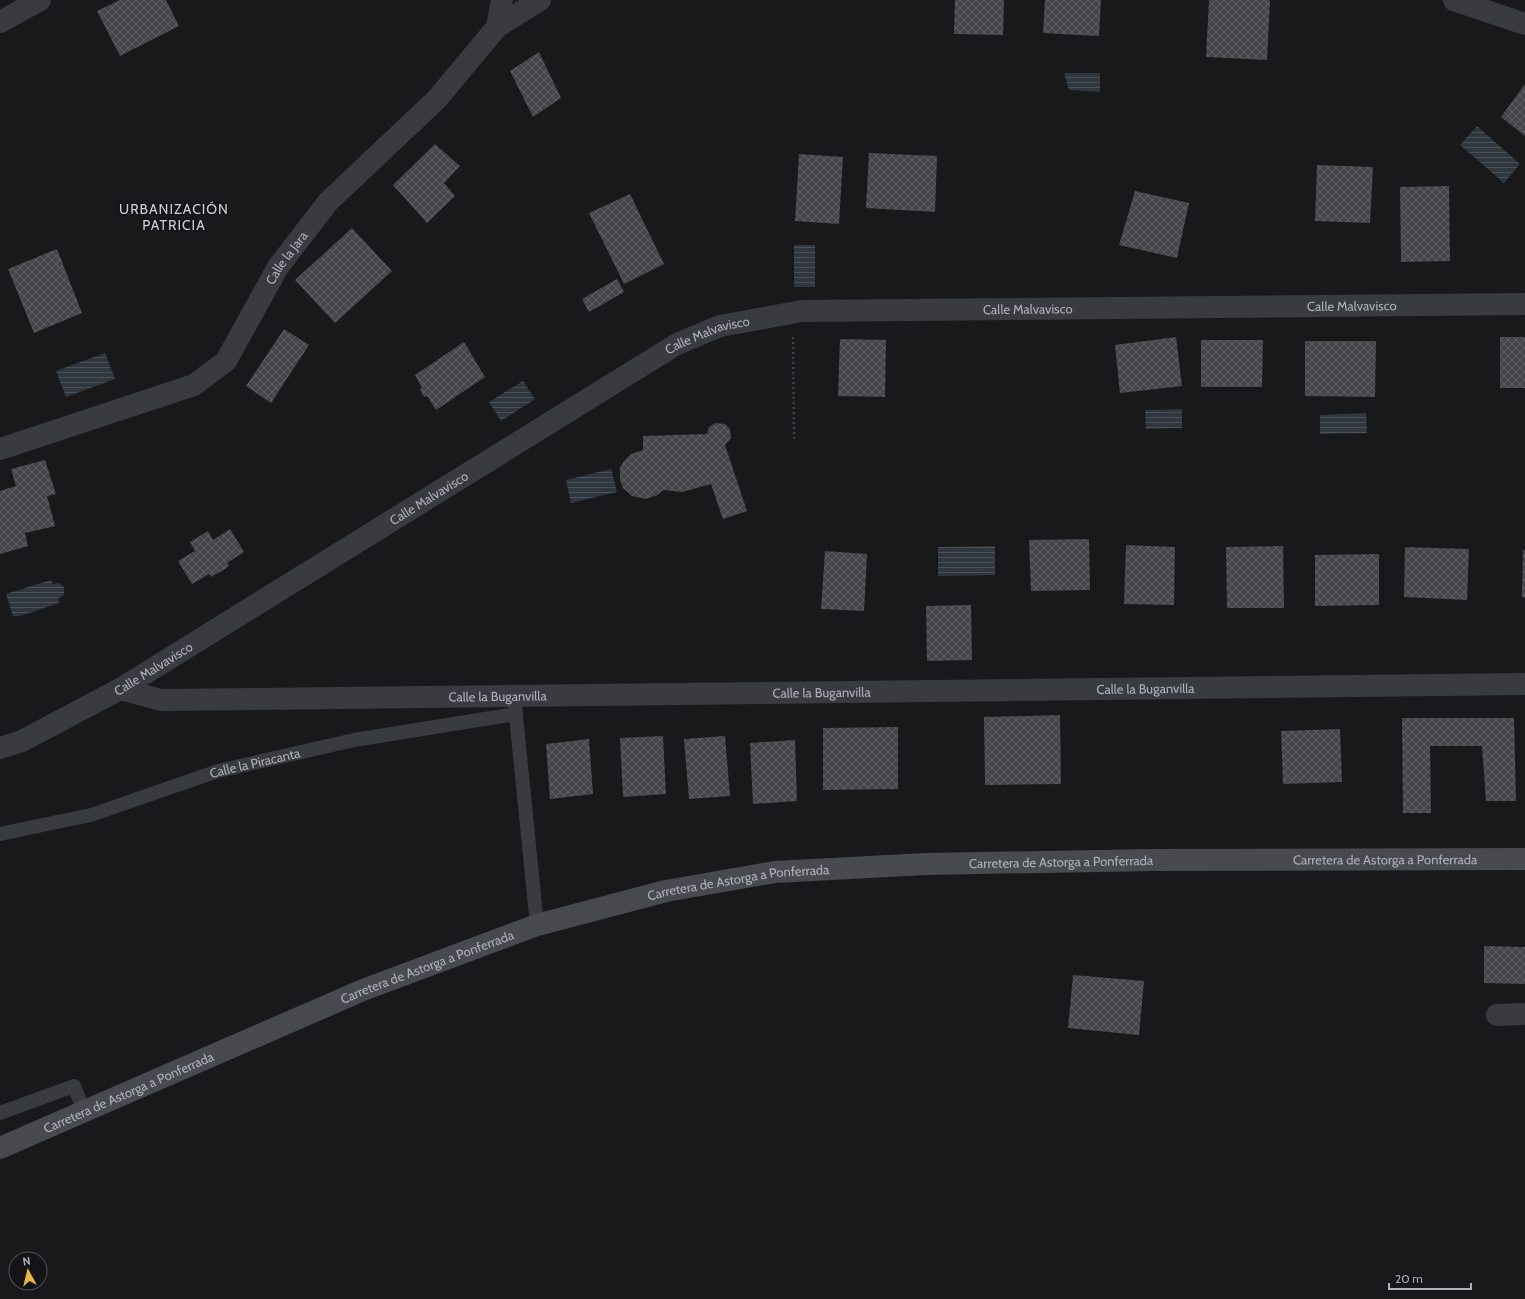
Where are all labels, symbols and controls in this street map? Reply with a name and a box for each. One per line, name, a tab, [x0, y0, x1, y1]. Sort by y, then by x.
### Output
district label: URBANIZACIÓN PATRICIA	[119, 200, 229, 234]
street label: Calle la Jara	[262, 227, 311, 287]
street label: Calle Malvavisco	[1307, 297, 1397, 314]
street label: Calle Malvavisco	[983, 300, 1073, 317]
street label: Calle Malvavisco	[662, 313, 751, 358]
street label: Calle Malvavisco	[386, 467, 471, 528]
street label: Calle Malvavisco	[111, 638, 195, 699]
street label: Calle la Buganvilla	[1096, 680, 1195, 697]
street label: Calle la Buganvilla	[772, 684, 871, 701]
street label: Calle la Buganvilla	[448, 687, 547, 705]
street label: Calle la Piracanta	[207, 744, 302, 781]
street label: Carretera de Astorga a Ponferrada	[1293, 851, 1478, 868]
street label: Carretera de Astorga a Ponferrada	[969, 852, 1154, 871]
street label: Carretera de Astorga a Ponferrada	[645, 861, 830, 904]
street label: Carretera de Astorga a Ponferrada	[338, 926, 517, 1007]
street label: Carretera de Astorga a Ponferrada	[41, 1048, 217, 1136]
north arrow	[8, 1251, 48, 1291]
text: N	[22, 1254, 31, 1269]
scale bar	[1389, 1265, 1471, 1291]
text: 20 m	[1395, 1271, 1423, 1286]

